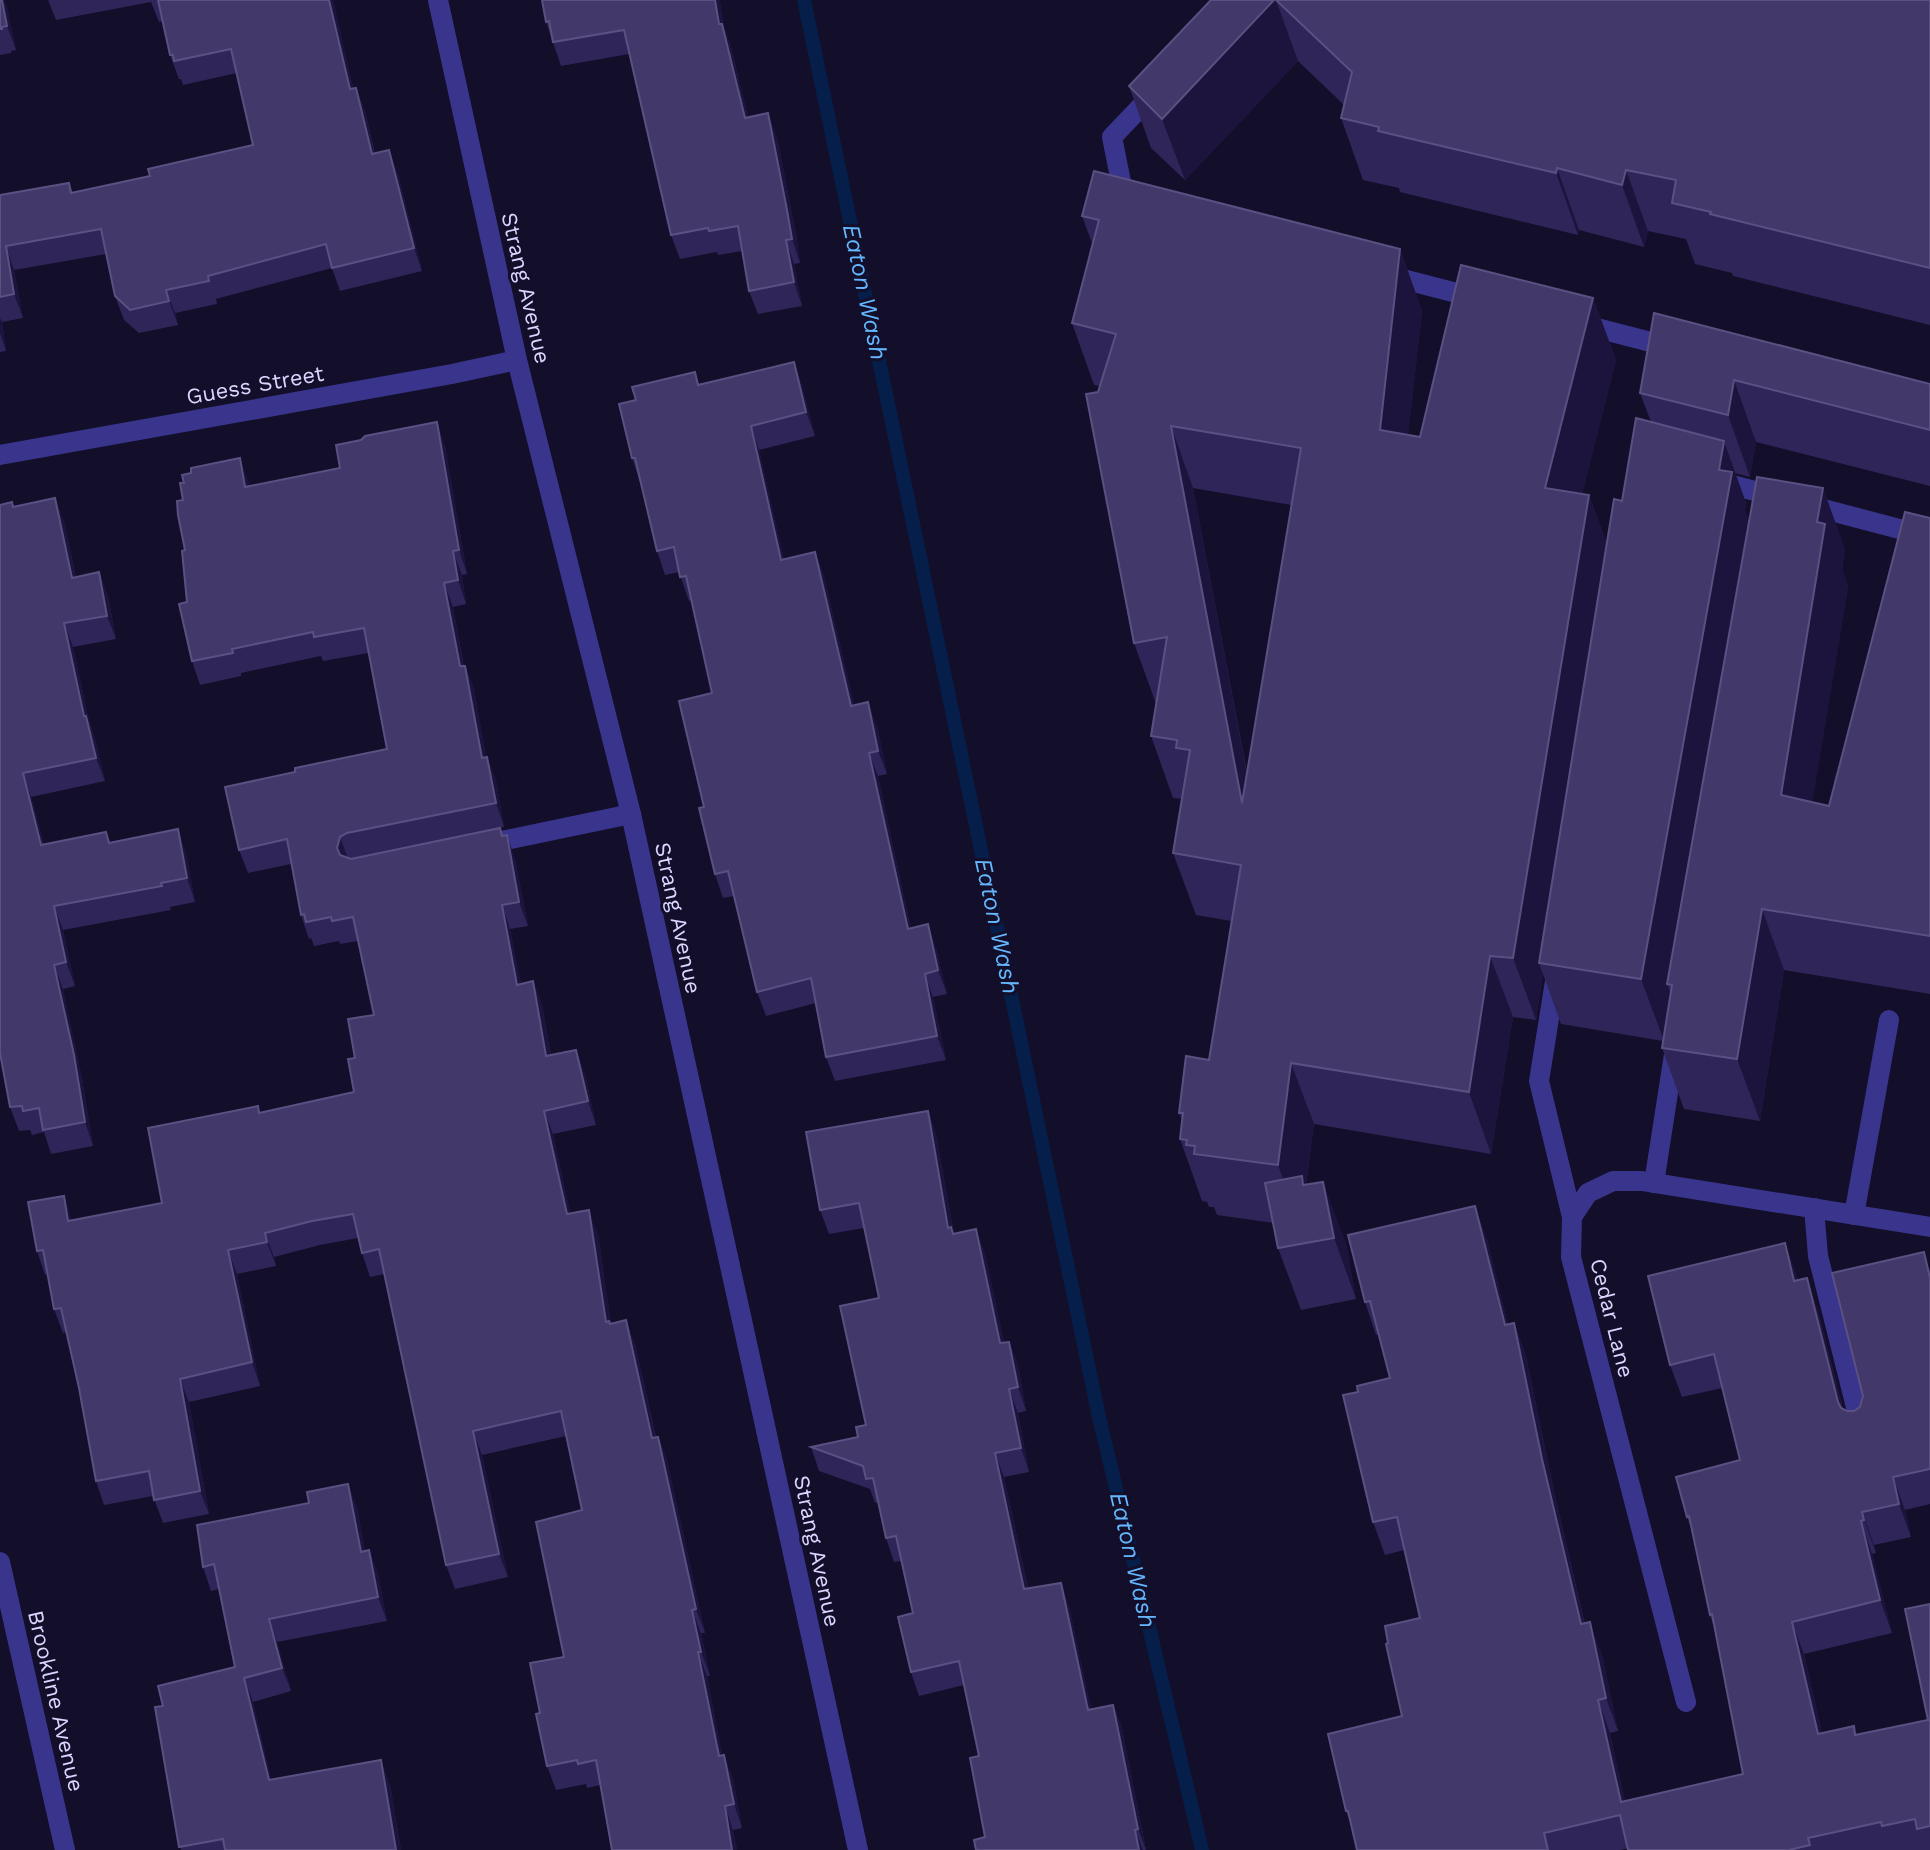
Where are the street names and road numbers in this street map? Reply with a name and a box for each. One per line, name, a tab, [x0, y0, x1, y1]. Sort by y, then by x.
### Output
street label: Strang Avenue	[496, 210, 556, 366]
street label: Guess Street	[184, 361, 326, 409]
street label: Strang Avenue	[650, 840, 706, 996]
street label: Cedar Lane	[1585, 1256, 1639, 1380]
street label: Strang Avenue	[789, 1473, 845, 1629]
street label: Brookline Avenue	[23, 1608, 89, 1794]

